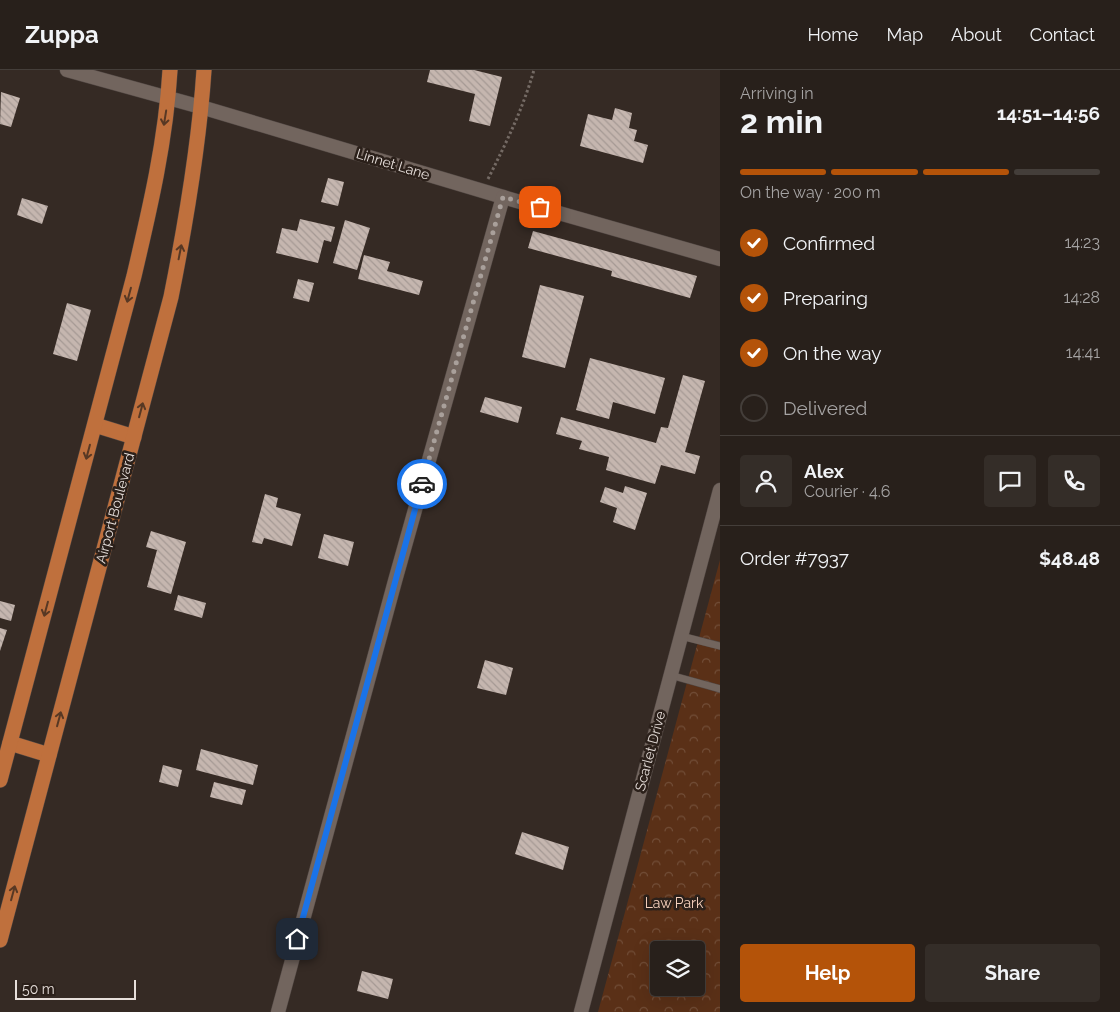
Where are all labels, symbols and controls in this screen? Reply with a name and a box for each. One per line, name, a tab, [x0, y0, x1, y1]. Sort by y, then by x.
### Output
text: Zuppa	[25, 20, 99, 49]
text: Home	[807, 24, 858, 45]
text: Map	[886, 24, 923, 45]
text: About	[951, 24, 1002, 45]
text: Contact	[1030, 24, 1095, 45]
text: Arriving in	[740, 84, 814, 103]
text: 14:51–14:56	[997, 102, 1100, 124]
text: 2 min	[740, 103, 823, 140]
one-way arrow	[160, 110, 170, 126]
street label: Linnet Lane	[354, 145, 432, 183]
text: On the way · 200 m	[740, 183, 880, 202]
pin	[519, 186, 561, 228]
icon: bag	[526, 193, 554, 221]
icon: check	[740, 229, 768, 257]
text: Confirmed	[783, 232, 875, 254]
text: 14:23	[1065, 233, 1100, 252]
one-way arrow	[175, 244, 185, 260]
icon: check	[740, 284, 768, 312]
one-way arrow	[124, 286, 134, 302]
text: Preparing	[783, 287, 868, 309]
text: 14:28	[1064, 288, 1100, 307]
icon: check	[740, 339, 768, 367]
text: On the way	[783, 342, 882, 364]
text: 14:41	[1066, 343, 1100, 362]
text: Delivered	[783, 397, 867, 419]
one-way arrow	[137, 402, 147, 418]
one-way arrow	[82, 443, 92, 459]
street label: Airport Boulevard	[93, 451, 137, 565]
button: person	[740, 455, 792, 507]
button: chat	[984, 455, 1036, 507]
button: phone	[1048, 455, 1100, 507]
courier	[397, 459, 447, 509]
text: Alex	[804, 460, 844, 482]
icon: car	[408, 470, 436, 498]
text: Courier · 4.6	[804, 482, 890, 501]
text: Order #7937	[740, 547, 849, 569]
text: $48.48	[1039, 547, 1100, 569]
one-way arrow	[40, 600, 50, 616]
street label: Scarlet Drive	[632, 709, 668, 793]
one-way arrow	[55, 712, 64, 728]
one-way arrow	[8, 885, 18, 901]
park label: Law Park	[645, 895, 704, 911]
pin	[276, 918, 318, 960]
icon: home	[283, 925, 311, 953]
map controls	[650, 941, 705, 996]
button: layers	[650, 941, 705, 996]
button: Help	[740, 944, 915, 1002]
button: Share	[925, 944, 1100, 1002]
scale bar	[15, 977, 136, 1000]
text: 50 m	[22, 981, 55, 997]

